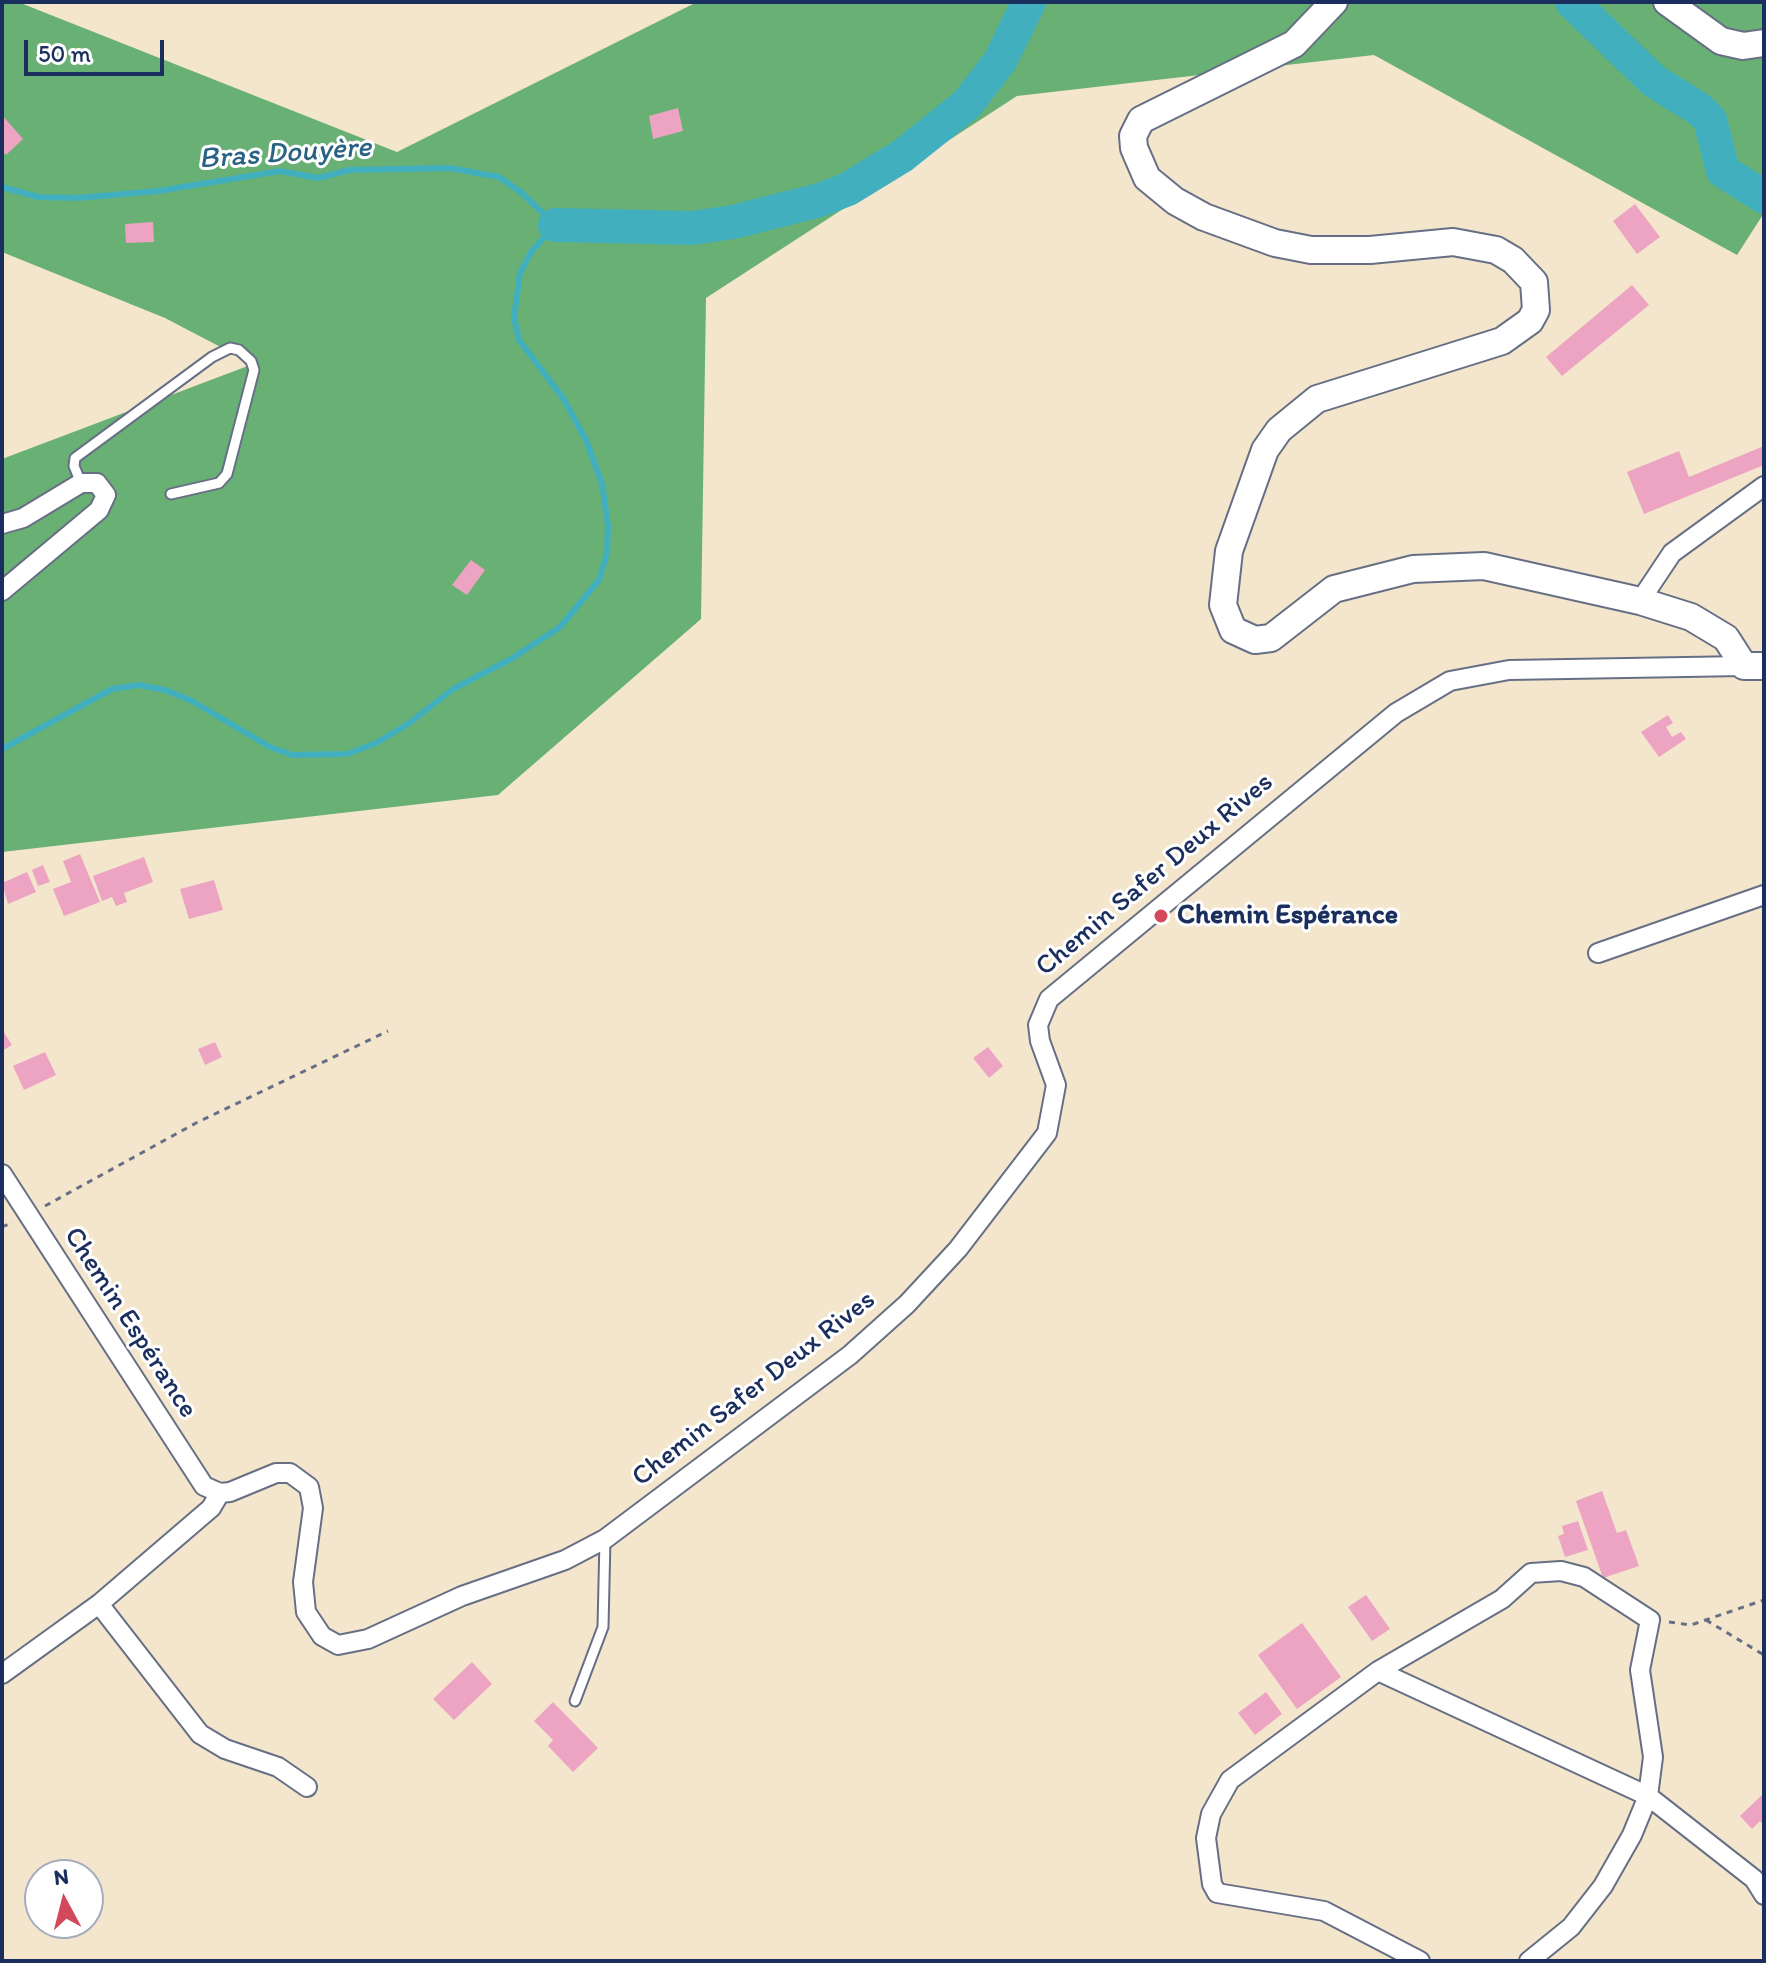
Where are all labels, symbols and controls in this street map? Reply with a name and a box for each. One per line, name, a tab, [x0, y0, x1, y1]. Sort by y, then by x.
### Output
scale bar	[28, 24, 168, 74]
text: 50 m	[38, 39, 91, 68]
water label: Bras Douyère	[198, 130, 372, 178]
street label: Chemin Safer Deux Rives	[1030, 766, 1280, 984]
place label: Chemin Espérance	[1177, 899, 1398, 933]
marker: Chemin Espérance	[1152, 907, 1170, 925]
street label: Chemin Espérance	[56, 1221, 204, 1425]
street label: Chemin Safer Deux Rives	[626, 1284, 882, 1494]
north arrow	[24, 1859, 104, 1939]
text: N	[52, 1862, 70, 1891]

